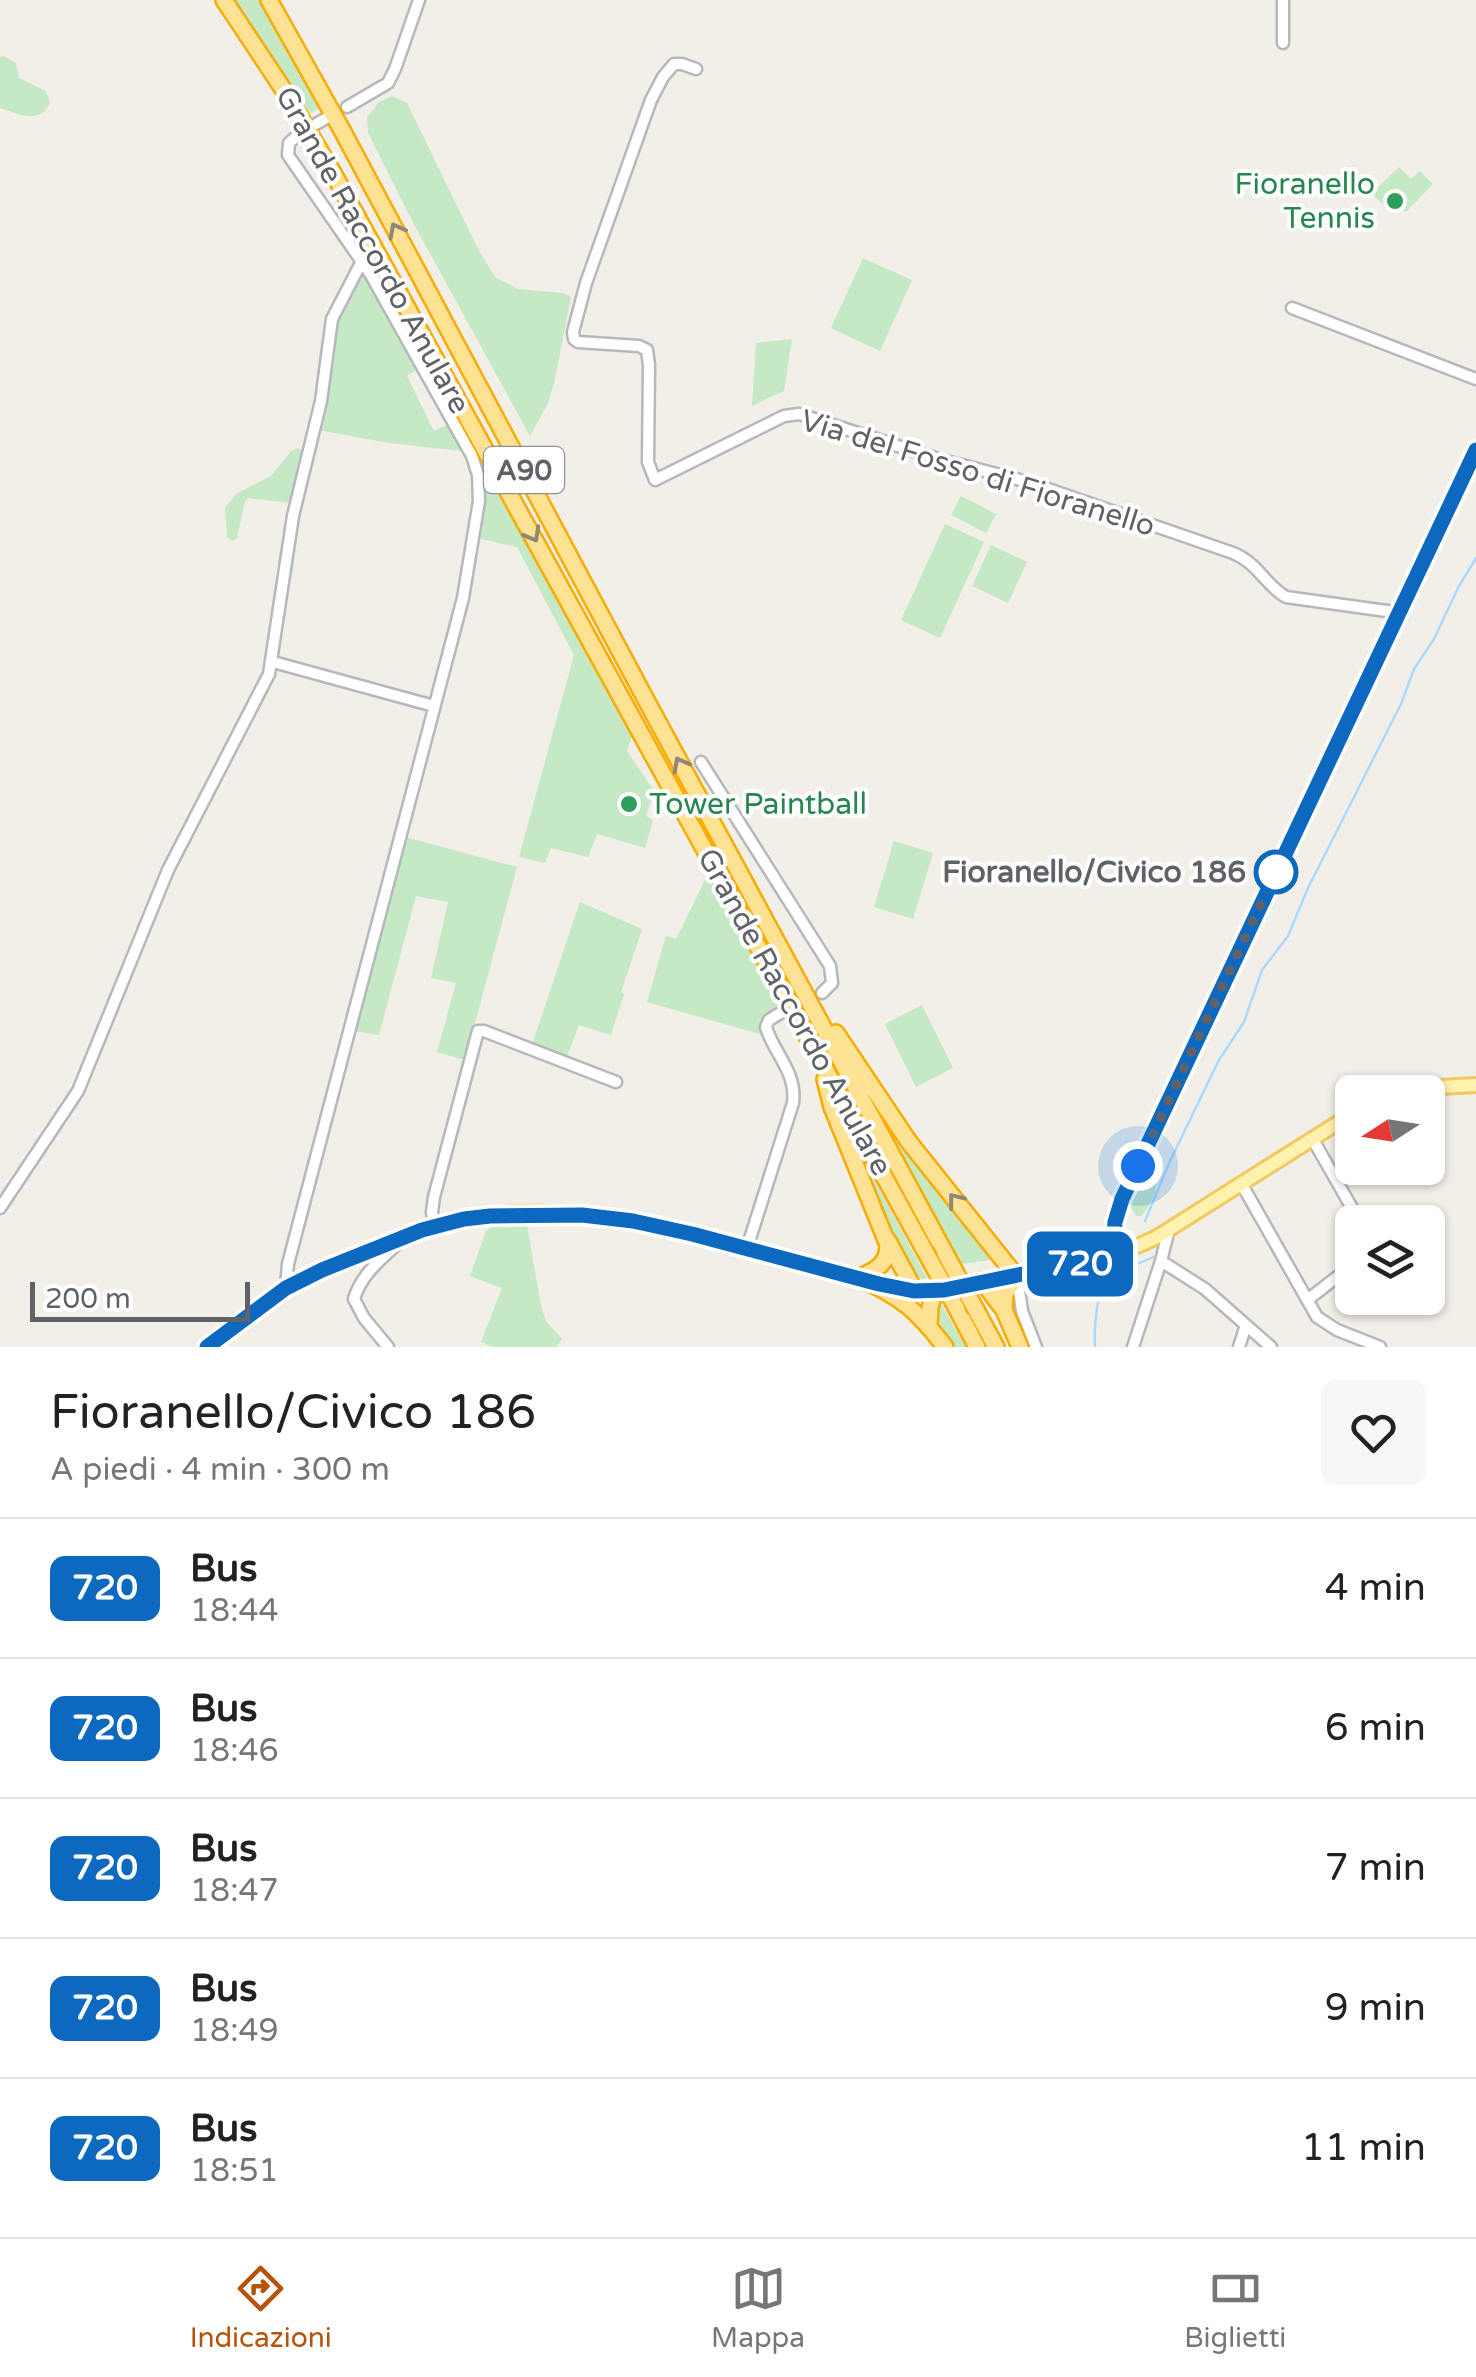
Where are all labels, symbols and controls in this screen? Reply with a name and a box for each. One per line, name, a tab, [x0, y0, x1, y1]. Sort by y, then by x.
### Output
street label: Grande Raccordo Anulare	[267, 80, 478, 420]
place label: Fioranello Tennis	[1235, 166, 1375, 237]
marker: Fioranello Tennis	[1384, 190, 1406, 212]
one-way arrow	[388, 223, 408, 241]
street label: Via del Fosso di Fioranello	[796, 402, 1159, 545]
road number: A90	[484, 447, 564, 493]
one-way arrow	[520, 524, 540, 542]
one-way arrow	[673, 756, 693, 774]
place label: Tower Paintball	[649, 786, 867, 823]
marker: Tower Paintball	[618, 793, 640, 815]
street label: Grande Raccordo Anulare	[689, 842, 900, 1182]
marker: Fioranello/Civico 186	[1255, 851, 1297, 893]
place label: Fioranello/Civico 186	[942, 854, 1246, 891]
north arrow	[1335, 1075, 1445, 1185]
map controls	[1335, 1075, 1445, 1315]
your location	[1113, 1141, 1163, 1191]
one-way arrow	[949, 1193, 967, 1211]
button: layers	[1335, 1205, 1445, 1315]
line badge: 720	[1022, 1232, 1138, 1296]
text: 720	[1047, 1243, 1113, 1285]
scale bar	[30, 1277, 250, 1322]
text: 200 m	[45, 1282, 131, 1316]
button: heart	[1321, 1380, 1426, 1485]
text: Fioranello/Civico 186	[50, 1384, 536, 1442]
text: A piedi · 4 min · 300 m	[50, 1451, 390, 1489]
text: Bus	[190, 1546, 257, 1592]
text: 4 min	[1325, 1565, 1426, 1611]
text: 720	[72, 1567, 138, 1609]
text: 18:44	[190, 1592, 279, 1630]
text: Bus	[190, 1686, 257, 1732]
text: 6 min	[1325, 1705, 1426, 1751]
text: 720	[72, 1707, 138, 1749]
text: 18:46	[190, 1732, 279, 1770]
text: Bus	[190, 1826, 257, 1872]
text: 7 min	[1325, 1845, 1426, 1891]
text: 720	[72, 1847, 138, 1889]
text: 18:47	[190, 1872, 279, 1910]
text: Bus	[190, 1966, 257, 2012]
text: 9 min	[1325, 1985, 1426, 2031]
text: 720	[72, 1987, 138, 2029]
text: 18:49	[190, 2012, 279, 2050]
text: Bus	[190, 2106, 257, 2152]
text: 11 min	[1301, 2125, 1426, 2171]
text: 720	[72, 2127, 138, 2169]
text: 18:51	[190, 2152, 279, 2190]
tab: Indicazioni	[190, 2261, 332, 2355]
tab: Mappa	[711, 2261, 805, 2355]
tab: Biglietti	[1184, 2261, 1286, 2355]

